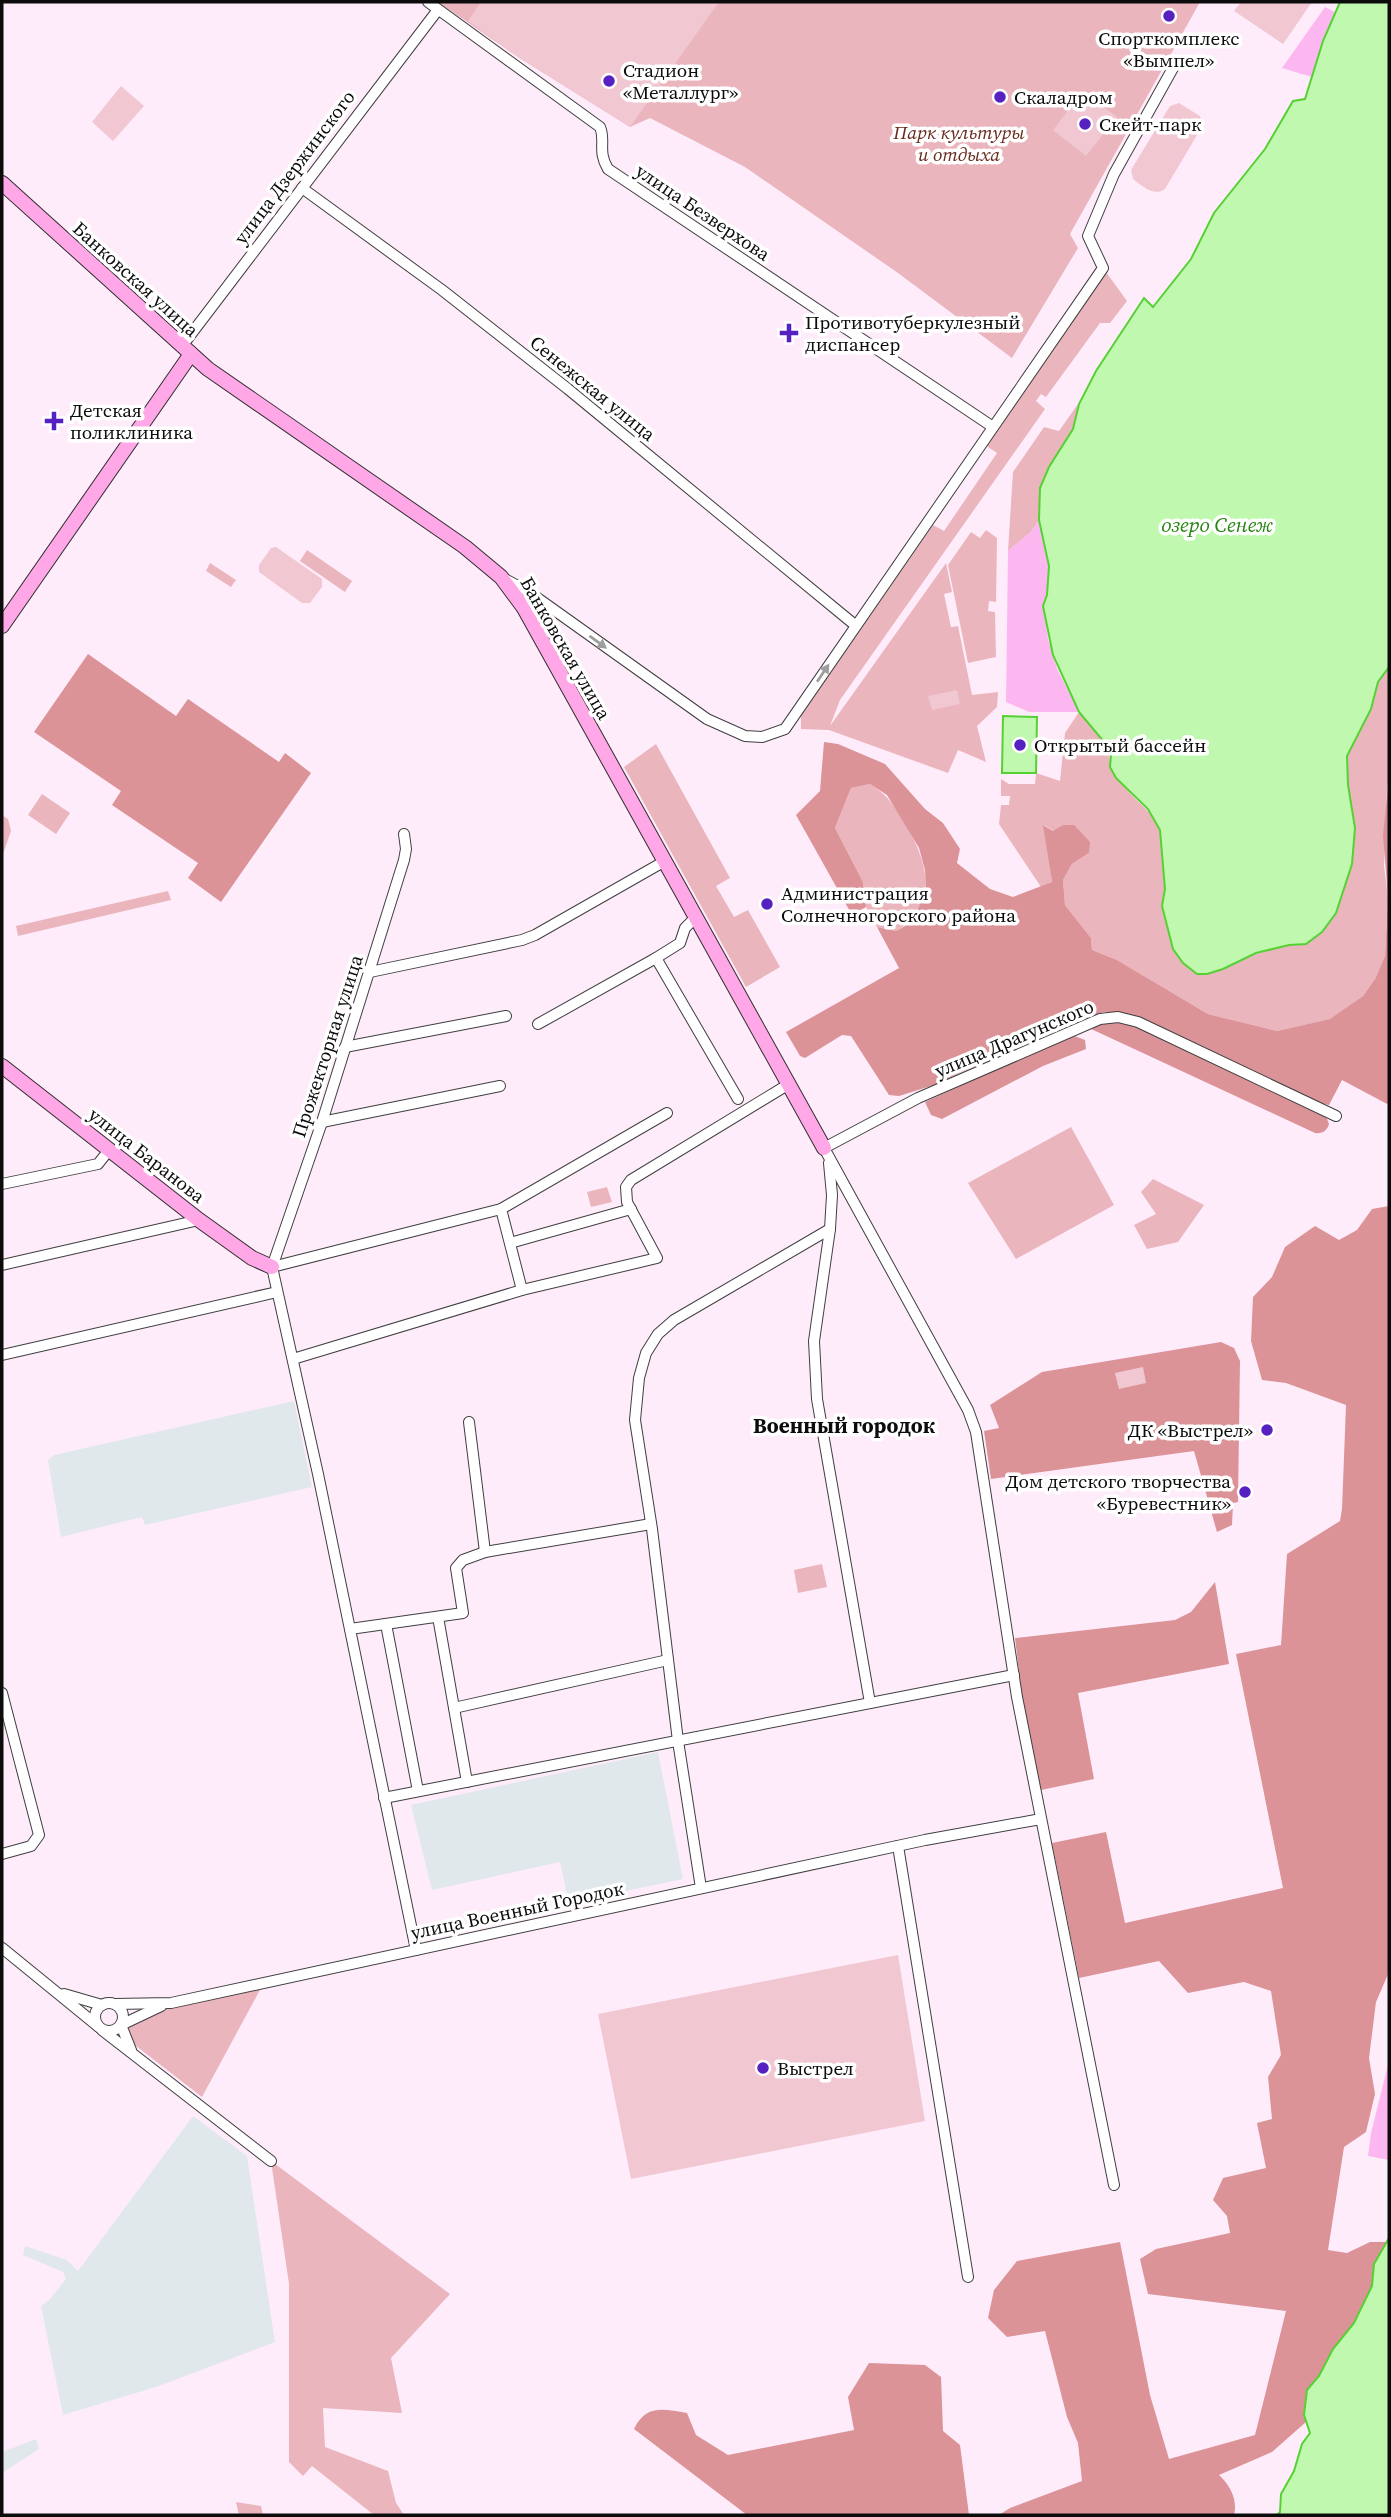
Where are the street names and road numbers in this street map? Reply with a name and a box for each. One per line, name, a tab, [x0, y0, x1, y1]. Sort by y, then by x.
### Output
street label: улица Дзержинского	[228, 85, 360, 249]
street label: улица Безверхова	[631, 157, 776, 267]
street label: Банковская улица	[68, 216, 205, 343]
street label: Сенежская улица	[525, 329, 661, 447]
street label: Банковская улица	[515, 572, 618, 724]
street label: Прожекторная улица	[285, 951, 369, 1141]
street label: улица Драгунского	[930, 993, 1098, 1083]
street label: улица Баранова	[83, 1101, 211, 1209]
street label: улица Военный Городок	[408, 1875, 626, 1945]

